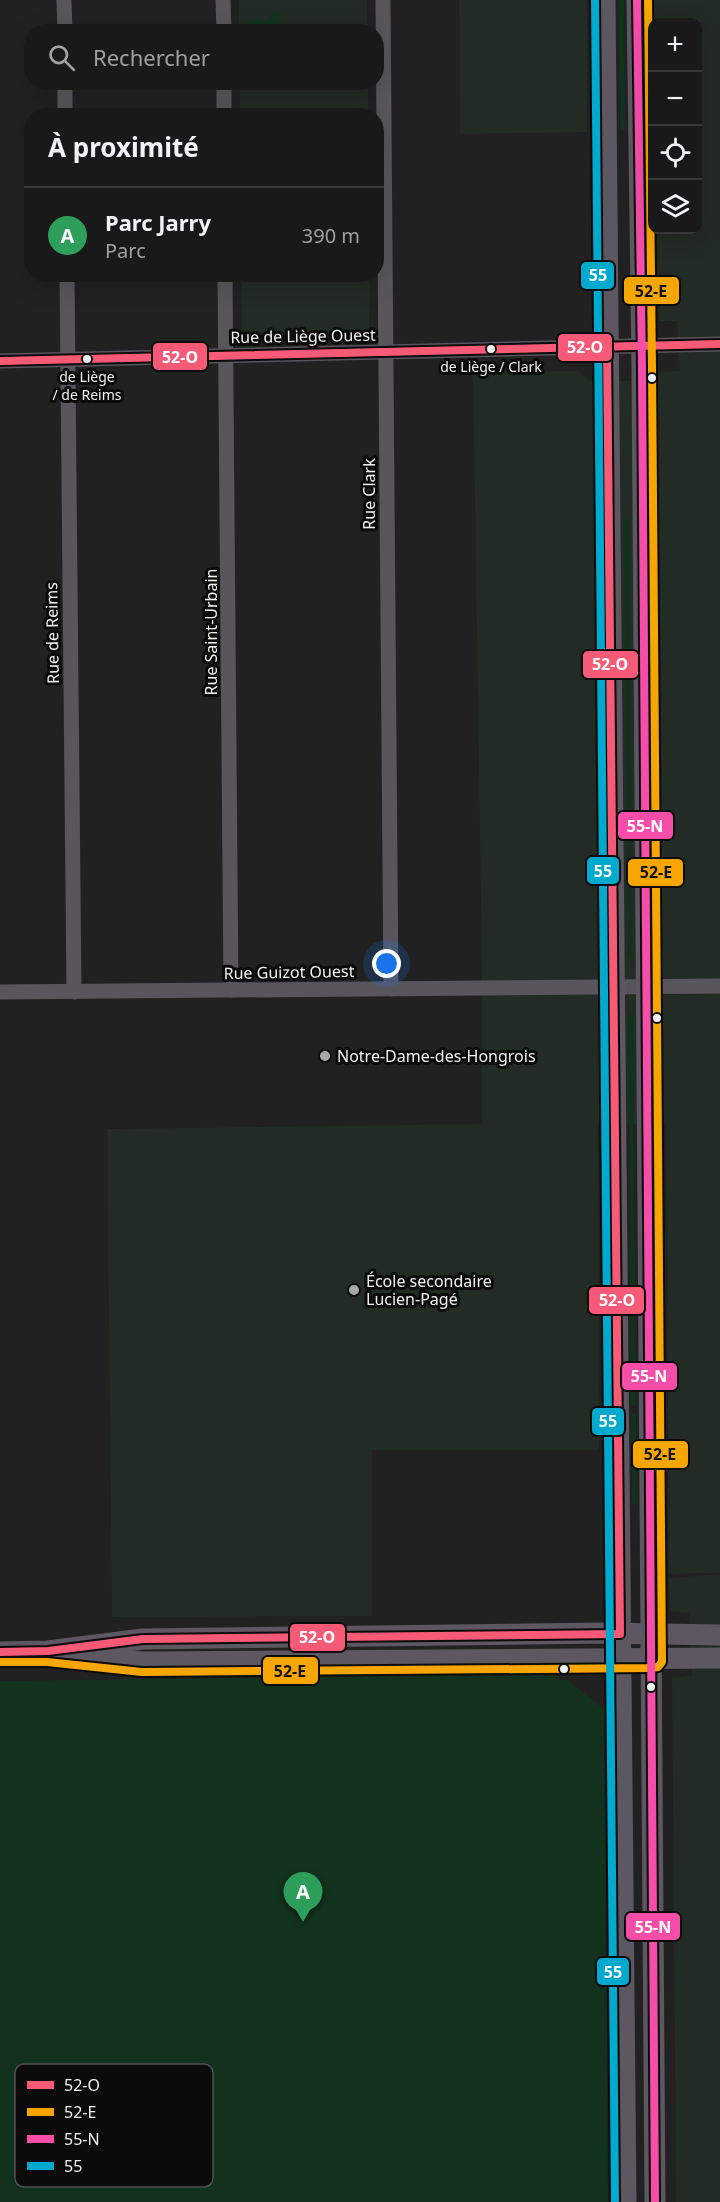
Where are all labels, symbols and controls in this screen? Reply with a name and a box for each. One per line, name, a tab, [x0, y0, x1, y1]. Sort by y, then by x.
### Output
map controls	[648, 18, 702, 234]
button: +	[648, 18, 702, 72]
search box	[24, 24, 384, 90]
icon: search	[45, 41, 78, 74]
text: Rechercher	[93, 42, 210, 72]
button: −	[648, 72, 702, 126]
button: locate	[648, 126, 702, 180]
text: À proximité	[48, 129, 199, 165]
button: layers	[648, 180, 702, 234]
text: Parc Jarry	[105, 207, 211, 237]
text: A	[61, 222, 74, 249]
text: 390 m	[302, 222, 360, 249]
text: Parc	[105, 237, 146, 264]
line badge: 55	[580, 261, 615, 290]
text: 55	[589, 264, 607, 286]
line badge: 52-E	[623, 276, 680, 305]
text: 52-E	[635, 280, 667, 302]
street label: Rue de Liège Ouest	[230, 324, 376, 348]
line badge: 52-O	[557, 333, 613, 362]
text: 52-O	[567, 336, 603, 358]
line badge: 52-O	[152, 342, 208, 371]
marker: de Liège / Clark	[485, 343, 497, 355]
text: 52-O	[162, 346, 198, 368]
marker: de Liège / de Reims	[81, 353, 93, 365]
place label: de Liège / Clark	[440, 357, 542, 376]
place label: de Liège / de Reims	[52, 367, 122, 404]
unlabelled marker	[646, 372, 658, 384]
street label: Rue Clark	[358, 458, 380, 530]
street label: Rue Saint-Urbain	[200, 569, 222, 695]
street label: Rue de Reims	[40, 582, 64, 684]
line badge: 52-O	[582, 650, 639, 679]
text: 52-O	[592, 653, 628, 675]
line badge: 55-N	[617, 811, 674, 840]
text: 55-N	[627, 815, 663, 837]
line badge: 55	[586, 856, 620, 885]
line badge: 52-E	[627, 858, 684, 887]
text: 55	[594, 860, 612, 882]
text: 52-E	[640, 861, 672, 883]
your location	[372, 949, 401, 978]
street label: Rue Guizot Ouest	[223, 960, 355, 984]
unlabelled marker	[651, 1012, 663, 1024]
place label: Notre-Dame-des-Hongrois	[337, 1045, 536, 1067]
marker: Notre-Dame-des-Hongrois	[318, 1049, 332, 1063]
place label: École secondaire Lucien-Pagé	[366, 1270, 492, 1310]
marker: École secondaire Lucien-Pagé	[347, 1283, 361, 1297]
line badge: 52-O	[588, 1286, 645, 1315]
text: 52-O	[599, 1289, 635, 1311]
line badge: 55-N	[621, 1362, 678, 1391]
text: 55-N	[631, 1365, 667, 1387]
line badge: 55	[591, 1407, 625, 1436]
text: 55	[599, 1410, 617, 1432]
line badge: 52-E	[632, 1440, 689, 1469]
text: 52-E	[644, 1443, 676, 1465]
line badge: 52-O	[289, 1623, 346, 1652]
text: 52-O	[299, 1626, 335, 1648]
line badge: 52-E	[262, 1656, 319, 1685]
text: 52-E	[274, 1660, 306, 1682]
unlabelled marker	[558, 1663, 570, 1675]
unlabelled marker	[645, 1681, 657, 1693]
pin: A	[284, 1872, 322, 1922]
line badge: 55-N	[625, 1912, 681, 1941]
text: 55-N	[635, 1916, 671, 1938]
line badge: 55	[596, 1957, 630, 1986]
text: 55	[604, 1961, 622, 1983]
legend	[15, 2064, 213, 2187]
text: 52-O	[64, 2074, 100, 2096]
text: 52-E	[64, 2101, 96, 2123]
text: 55-N	[64, 2128, 100, 2150]
text: 55	[64, 2155, 82, 2177]

